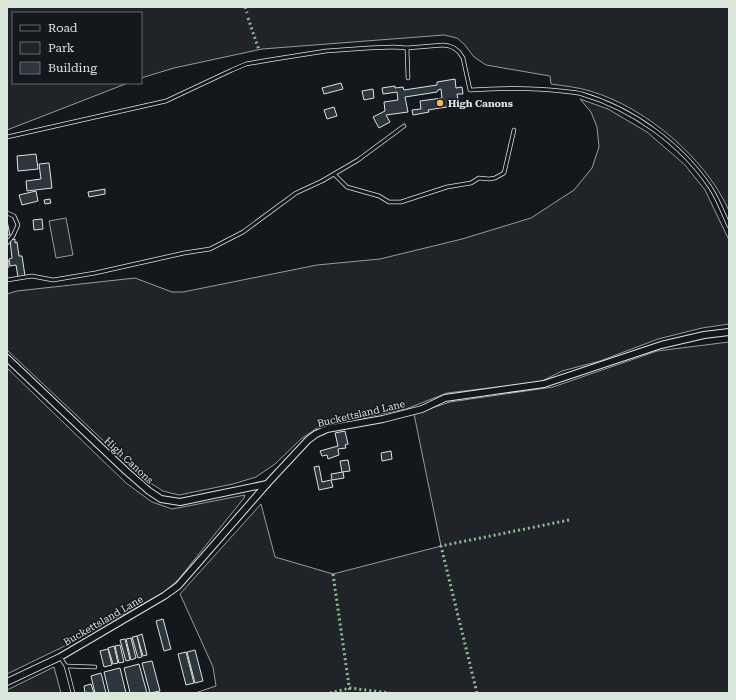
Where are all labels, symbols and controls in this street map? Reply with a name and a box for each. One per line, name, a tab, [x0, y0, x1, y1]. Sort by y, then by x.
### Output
legend	[12, 12, 142, 84]
text: Road	[48, 21, 78, 35]
text: Park	[48, 41, 75, 55]
text: Building	[48, 61, 97, 75]
marker: High Canons	[435, 98, 445, 108]
place label: High Canons	[448, 98, 513, 109]
street label: Buckettsland Lane	[316, 398, 407, 429]
street label: High Canons	[102, 435, 155, 486]
street label: Buckettsland Lane	[62, 593, 145, 648]

